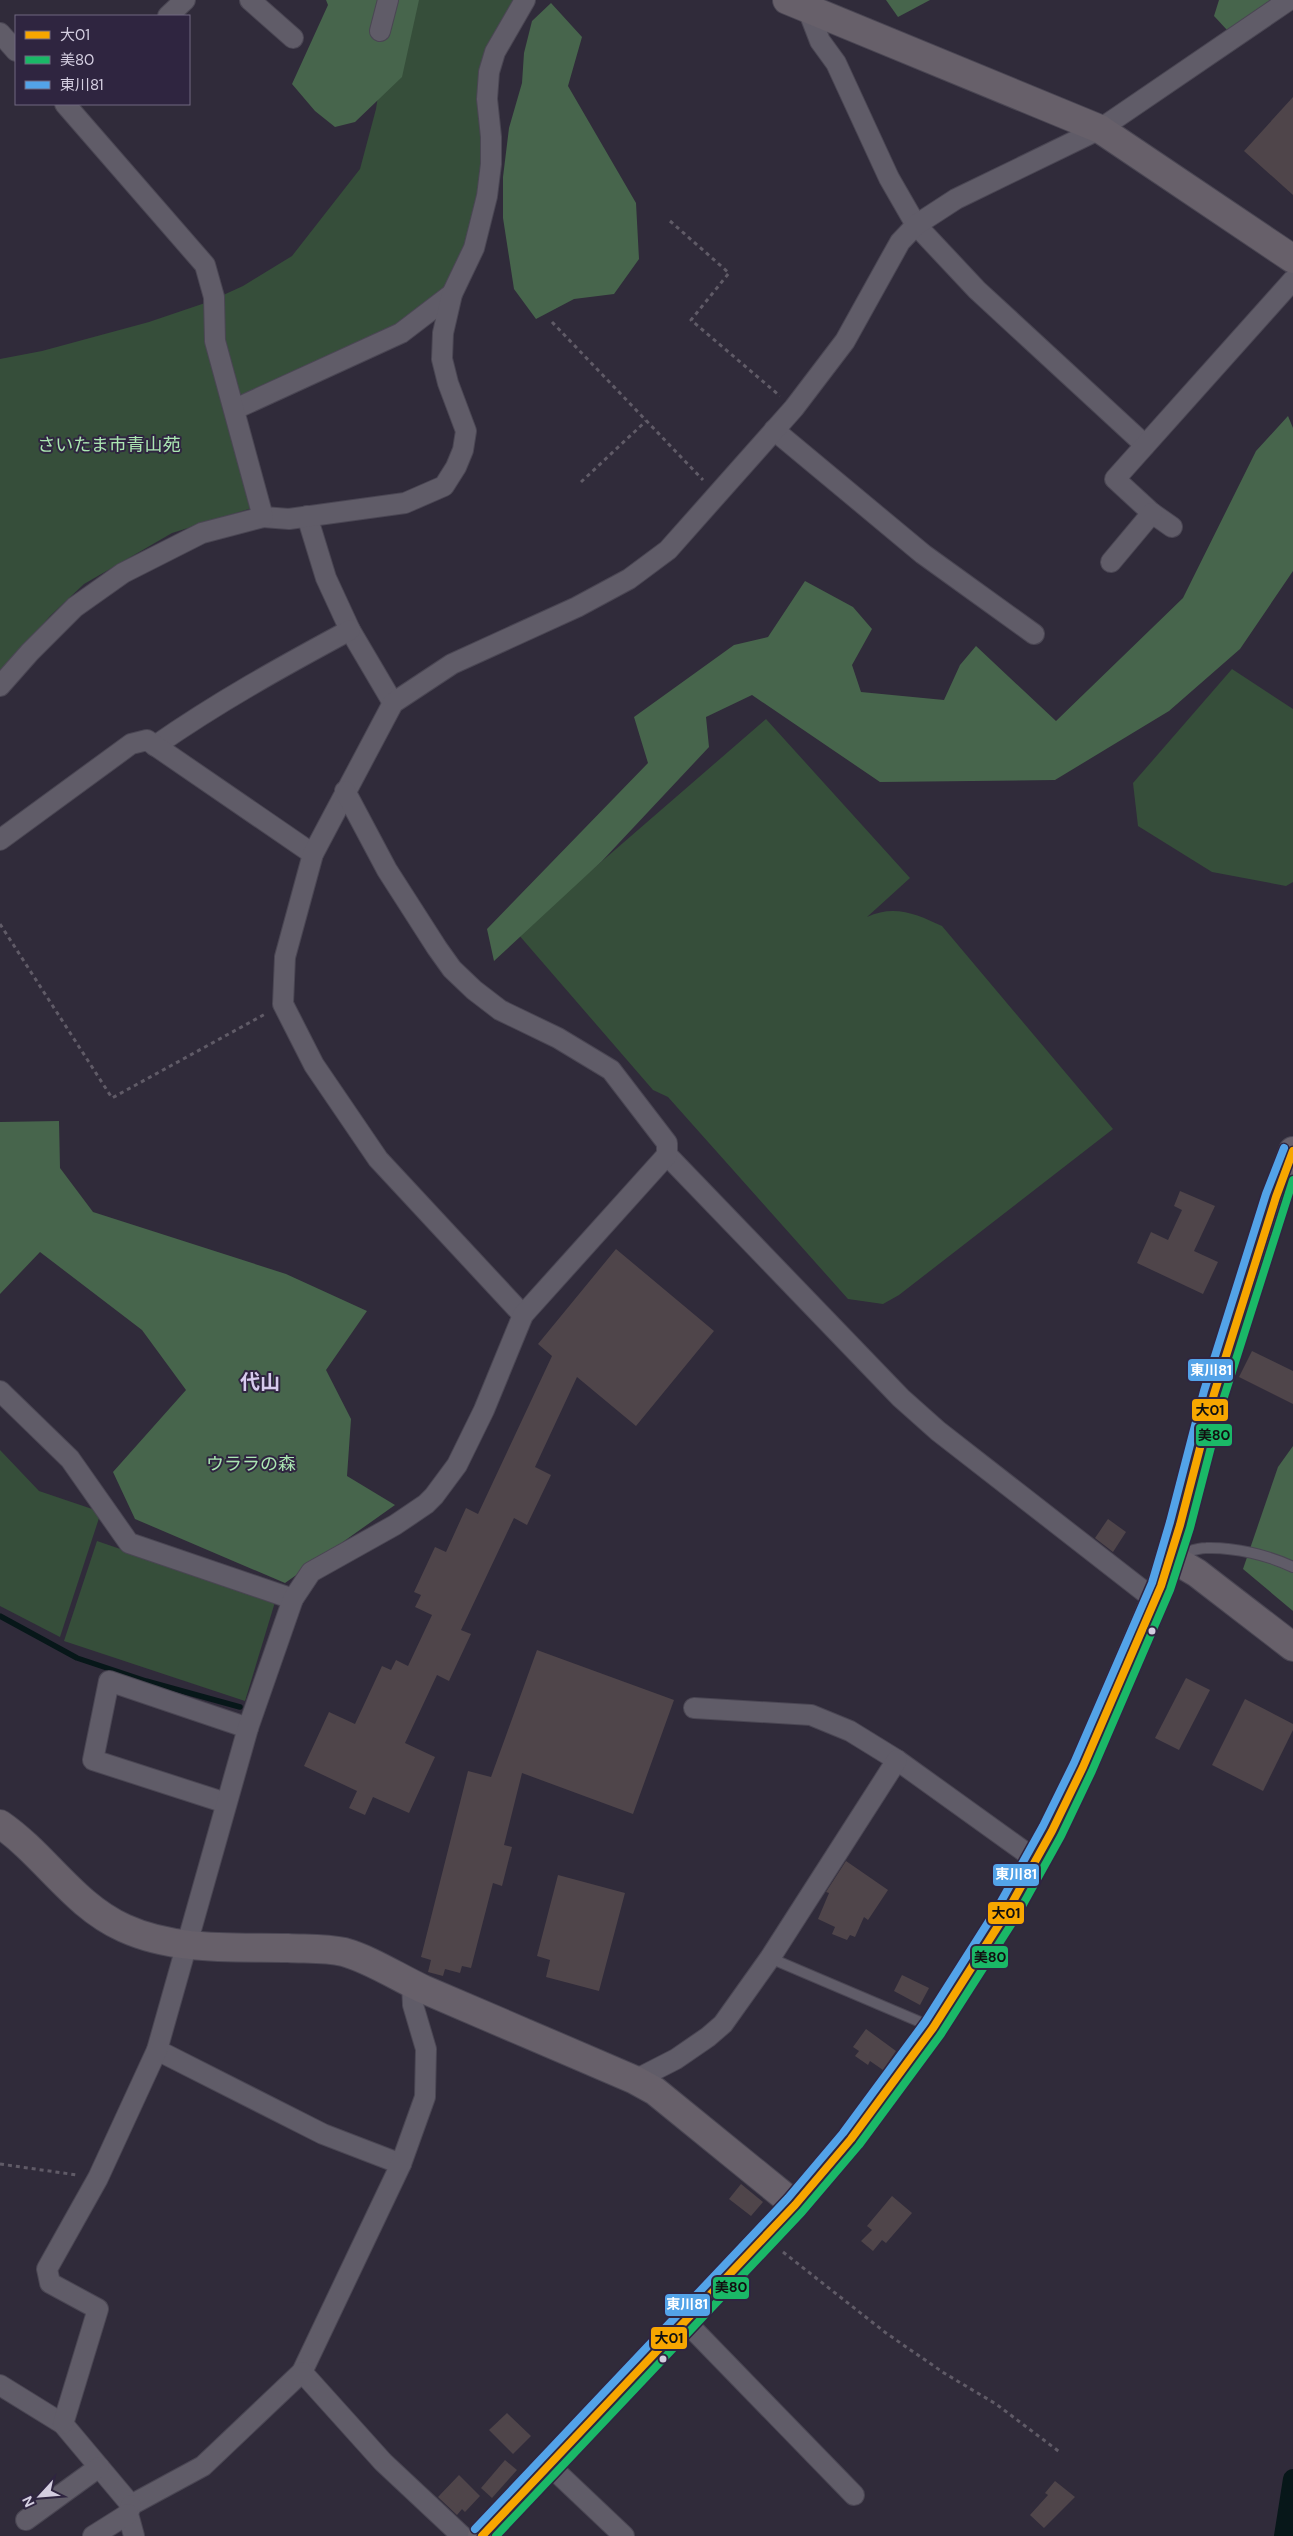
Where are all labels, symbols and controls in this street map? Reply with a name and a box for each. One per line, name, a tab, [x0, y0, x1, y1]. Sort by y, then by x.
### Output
legend	[15, 15, 190, 105]
text: 大01	[60, 25, 90, 45]
text: 美80	[60, 50, 94, 70]
text: 東川81	[60, 75, 104, 95]
park label: さいたま市青山苑	[37, 433, 181, 457]
line badge: 東川81	[1187, 1358, 1234, 1382]
text: 東川81	[1190, 1361, 1232, 1379]
district label: 代山	[240, 1369, 280, 1395]
line badge: 大01	[1191, 1398, 1229, 1422]
text: 大01	[1196, 1401, 1224, 1419]
line badge: 美80	[1195, 1423, 1233, 1447]
text: 美80	[1198, 1426, 1231, 1444]
park label: ウララの森	[206, 1452, 296, 1476]
unlabelled marker	[1147, 1626, 1157, 1636]
line badge: 東川81	[992, 1863, 1040, 1887]
text: 東川81	[995, 1865, 1037, 1883]
line badge: 大01	[987, 1901, 1025, 1925]
text: 大01	[992, 1904, 1020, 1922]
line badge: 美80	[971, 1945, 1009, 1969]
text: 美80	[974, 1948, 1007, 1966]
line badge: 美80	[712, 2276, 750, 2300]
text: 美80	[715, 2278, 748, 2296]
line badge: 東川81	[664, 2293, 711, 2317]
text: 東川81	[666, 2295, 708, 2313]
line badge: 大01	[650, 2326, 688, 2350]
text: 大01	[655, 2329, 683, 2347]
unlabelled marker	[658, 2354, 668, 2364]
north arrow	[15, 2471, 65, 2521]
text: N	[18, 2493, 39, 2510]

